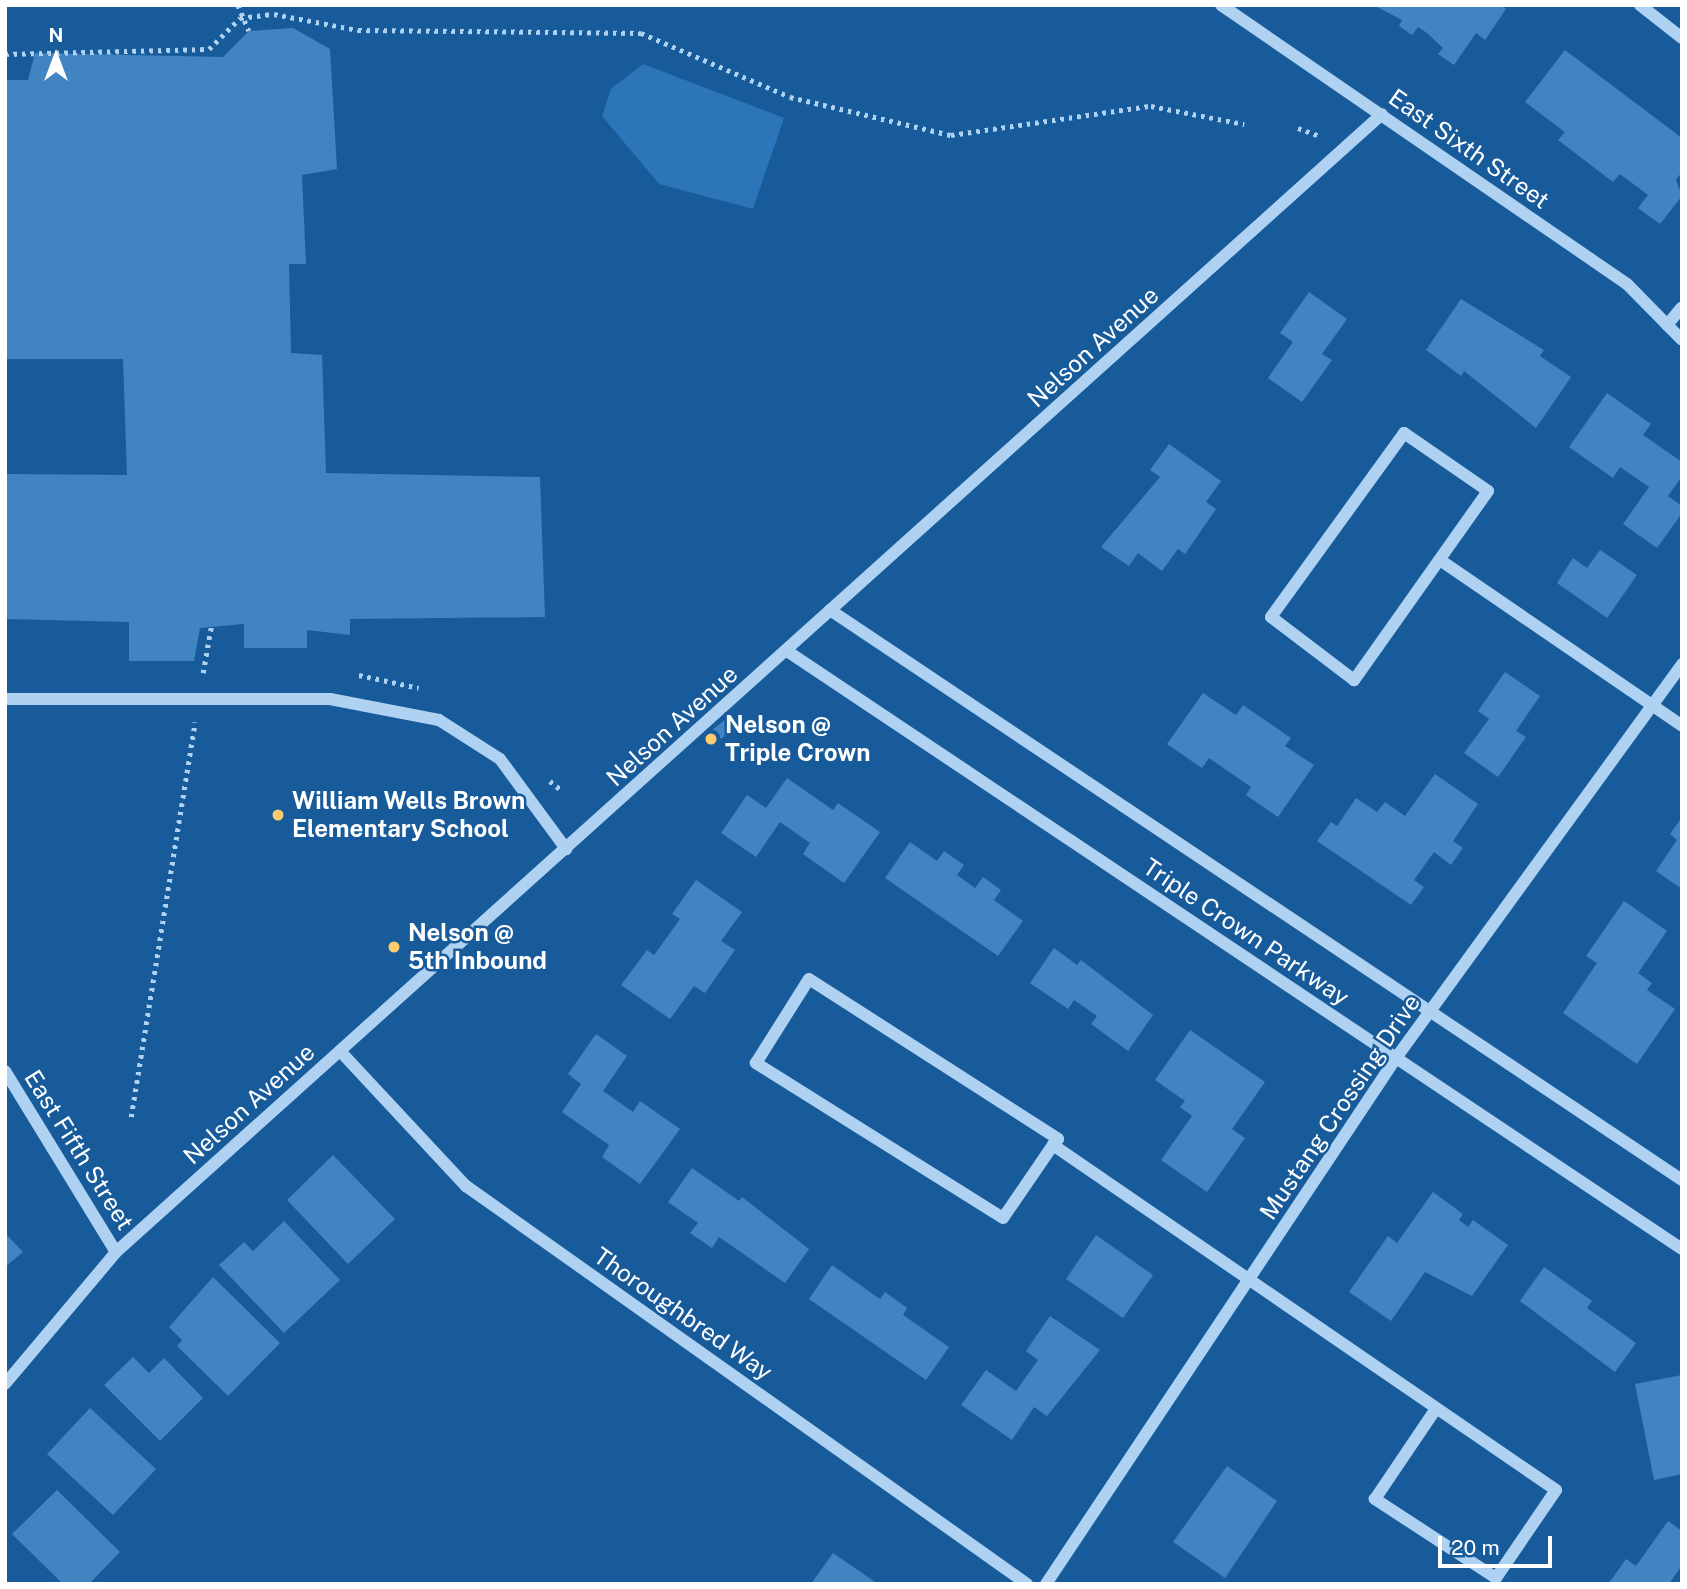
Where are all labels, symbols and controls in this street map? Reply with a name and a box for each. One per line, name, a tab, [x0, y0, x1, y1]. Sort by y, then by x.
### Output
north arrow	[21, 21, 91, 91]
text: N	[49, 24, 63, 46]
street label: East Sixth Street	[1383, 83, 1555, 215]
street label: Nelson Avenue	[1022, 281, 1164, 413]
street label: Nelson Avenue	[601, 660, 743, 792]
place label: Nelson @ Triple Crown	[725, 711, 870, 767]
marker: Nelson @ Triple Crown	[703, 731, 719, 747]
place label: William Wells Brown Elementary School	[292, 787, 526, 843]
marker: William Wells Brown Elementary School	[270, 807, 286, 823]
street label: Triple Crown Parkway	[1137, 852, 1355, 1012]
place label: Nelson @ 5th Inbound	[408, 919, 547, 975]
marker: Nelson @ 5th Inbound	[386, 939, 402, 955]
street label: Mustang Crossing Drive	[1254, 989, 1426, 1225]
street label: Nelson Avenue	[178, 1038, 320, 1170]
street label: East Fifth Street	[18, 1065, 140, 1235]
street label: Thoroughbred Way	[588, 1241, 778, 1387]
scale bar	[1442, 1522, 1556, 1566]
text: 20 m	[1451, 1535, 1500, 1560]

